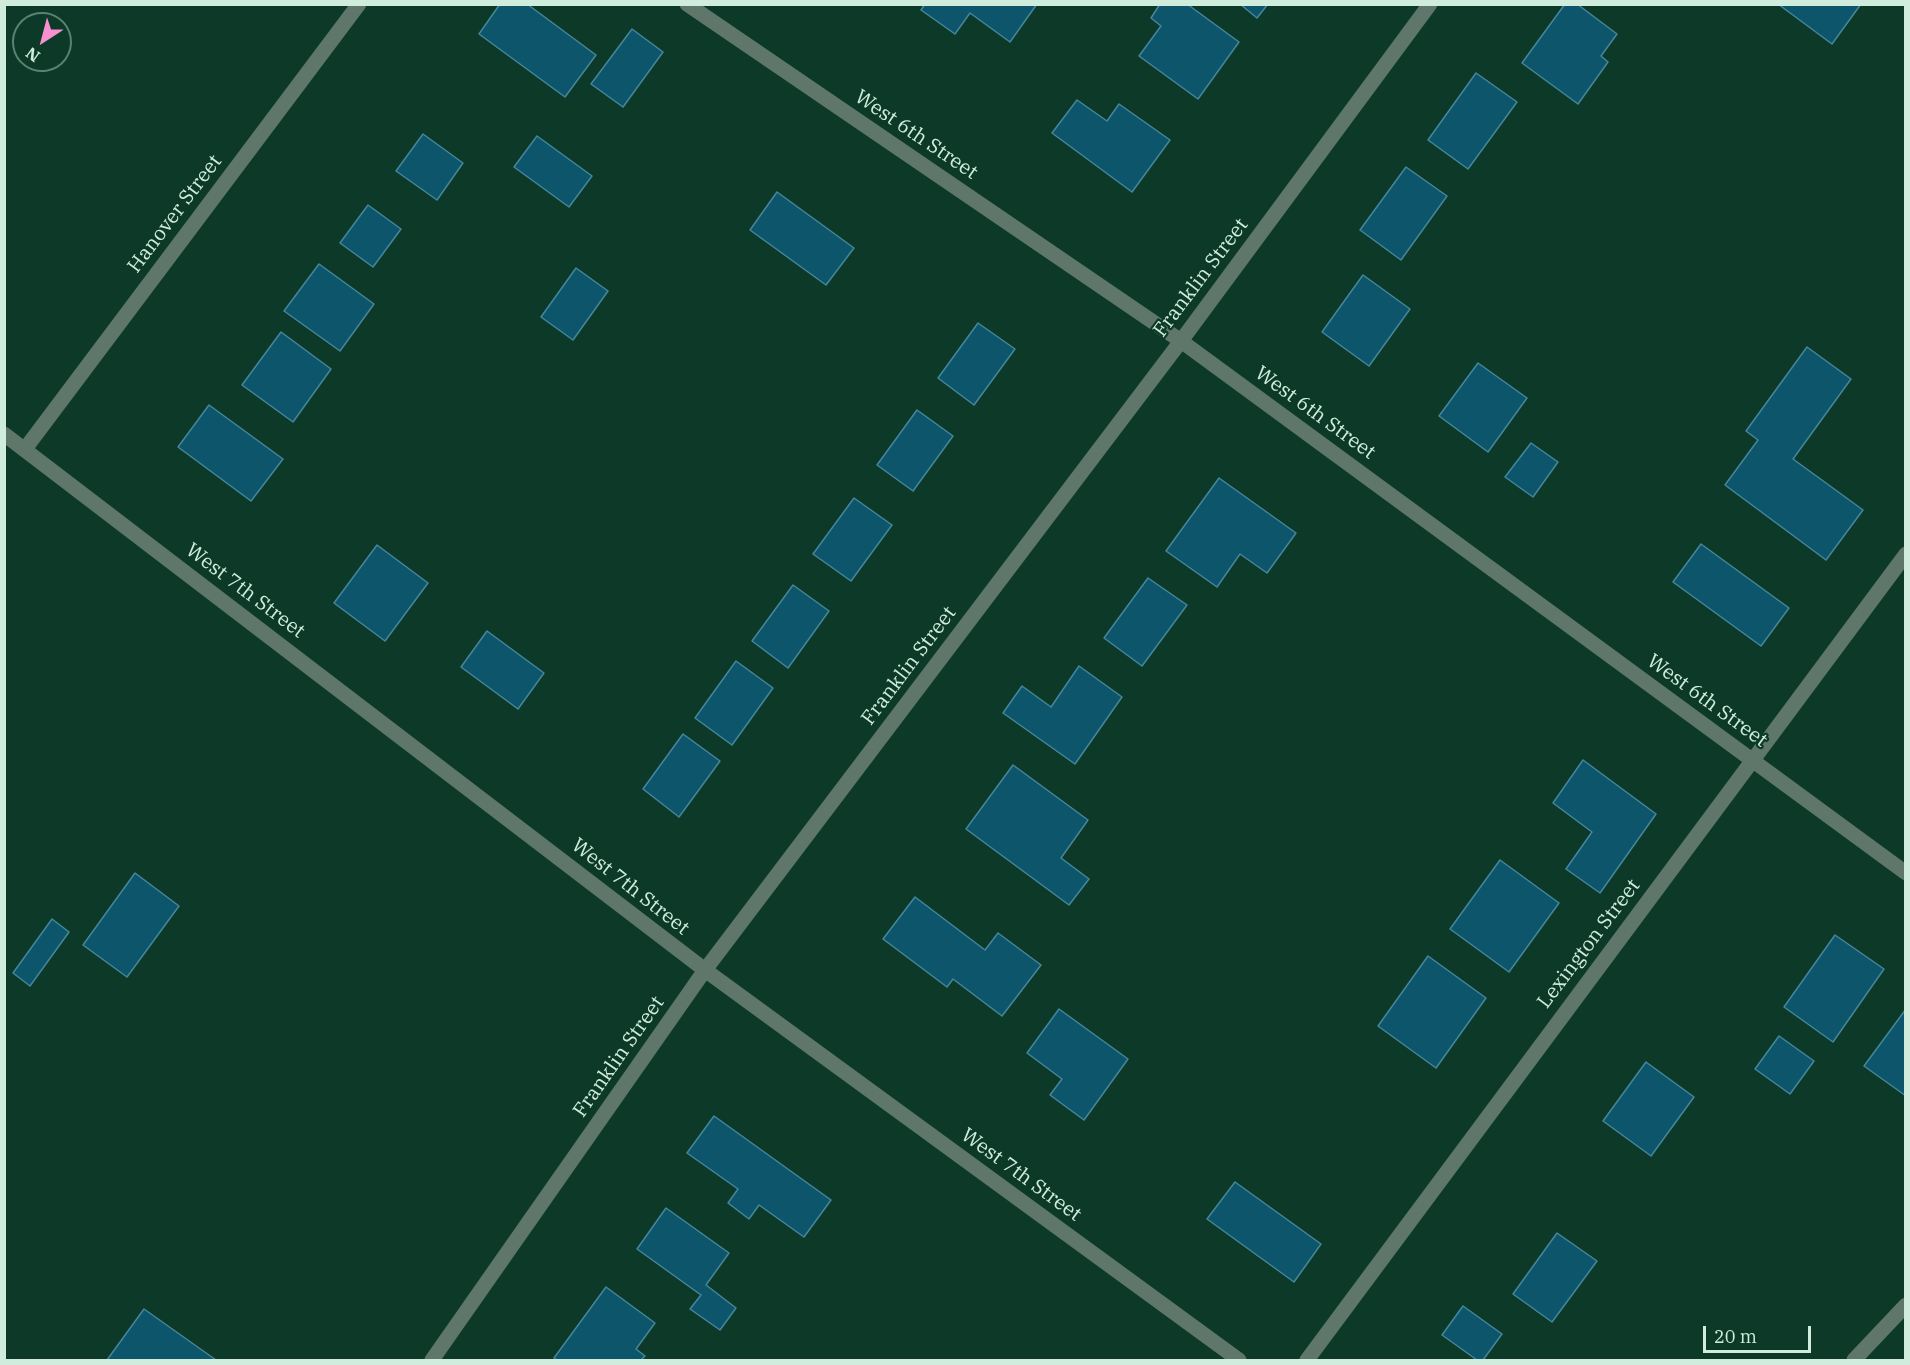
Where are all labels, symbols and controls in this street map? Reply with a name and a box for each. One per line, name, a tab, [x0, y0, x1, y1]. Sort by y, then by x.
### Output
north arrow	[12, 12, 72, 72]
text: N	[22, 43, 44, 67]
street label: West 6th Street	[850, 85, 982, 185]
street label: Hanover Street	[123, 150, 227, 278]
street label: Franklin Street	[1149, 214, 1253, 342]
street label: West 6th Street	[1250, 361, 1380, 465]
street label: West 7th Street	[181, 538, 309, 644]
street label: Franklin Street	[857, 602, 961, 730]
street label: West 6th Street	[1642, 649, 1772, 753]
street label: West 7th Street	[566, 834, 694, 940]
street label: Lexington Street	[1533, 875, 1645, 1013]
street label: Franklin Street	[568, 992, 670, 1122]
street label: West 7th Street	[956, 1123, 1086, 1227]
scale bar	[1706, 1314, 1814, 1352]
text: 20 m	[1714, 1325, 1757, 1348]

